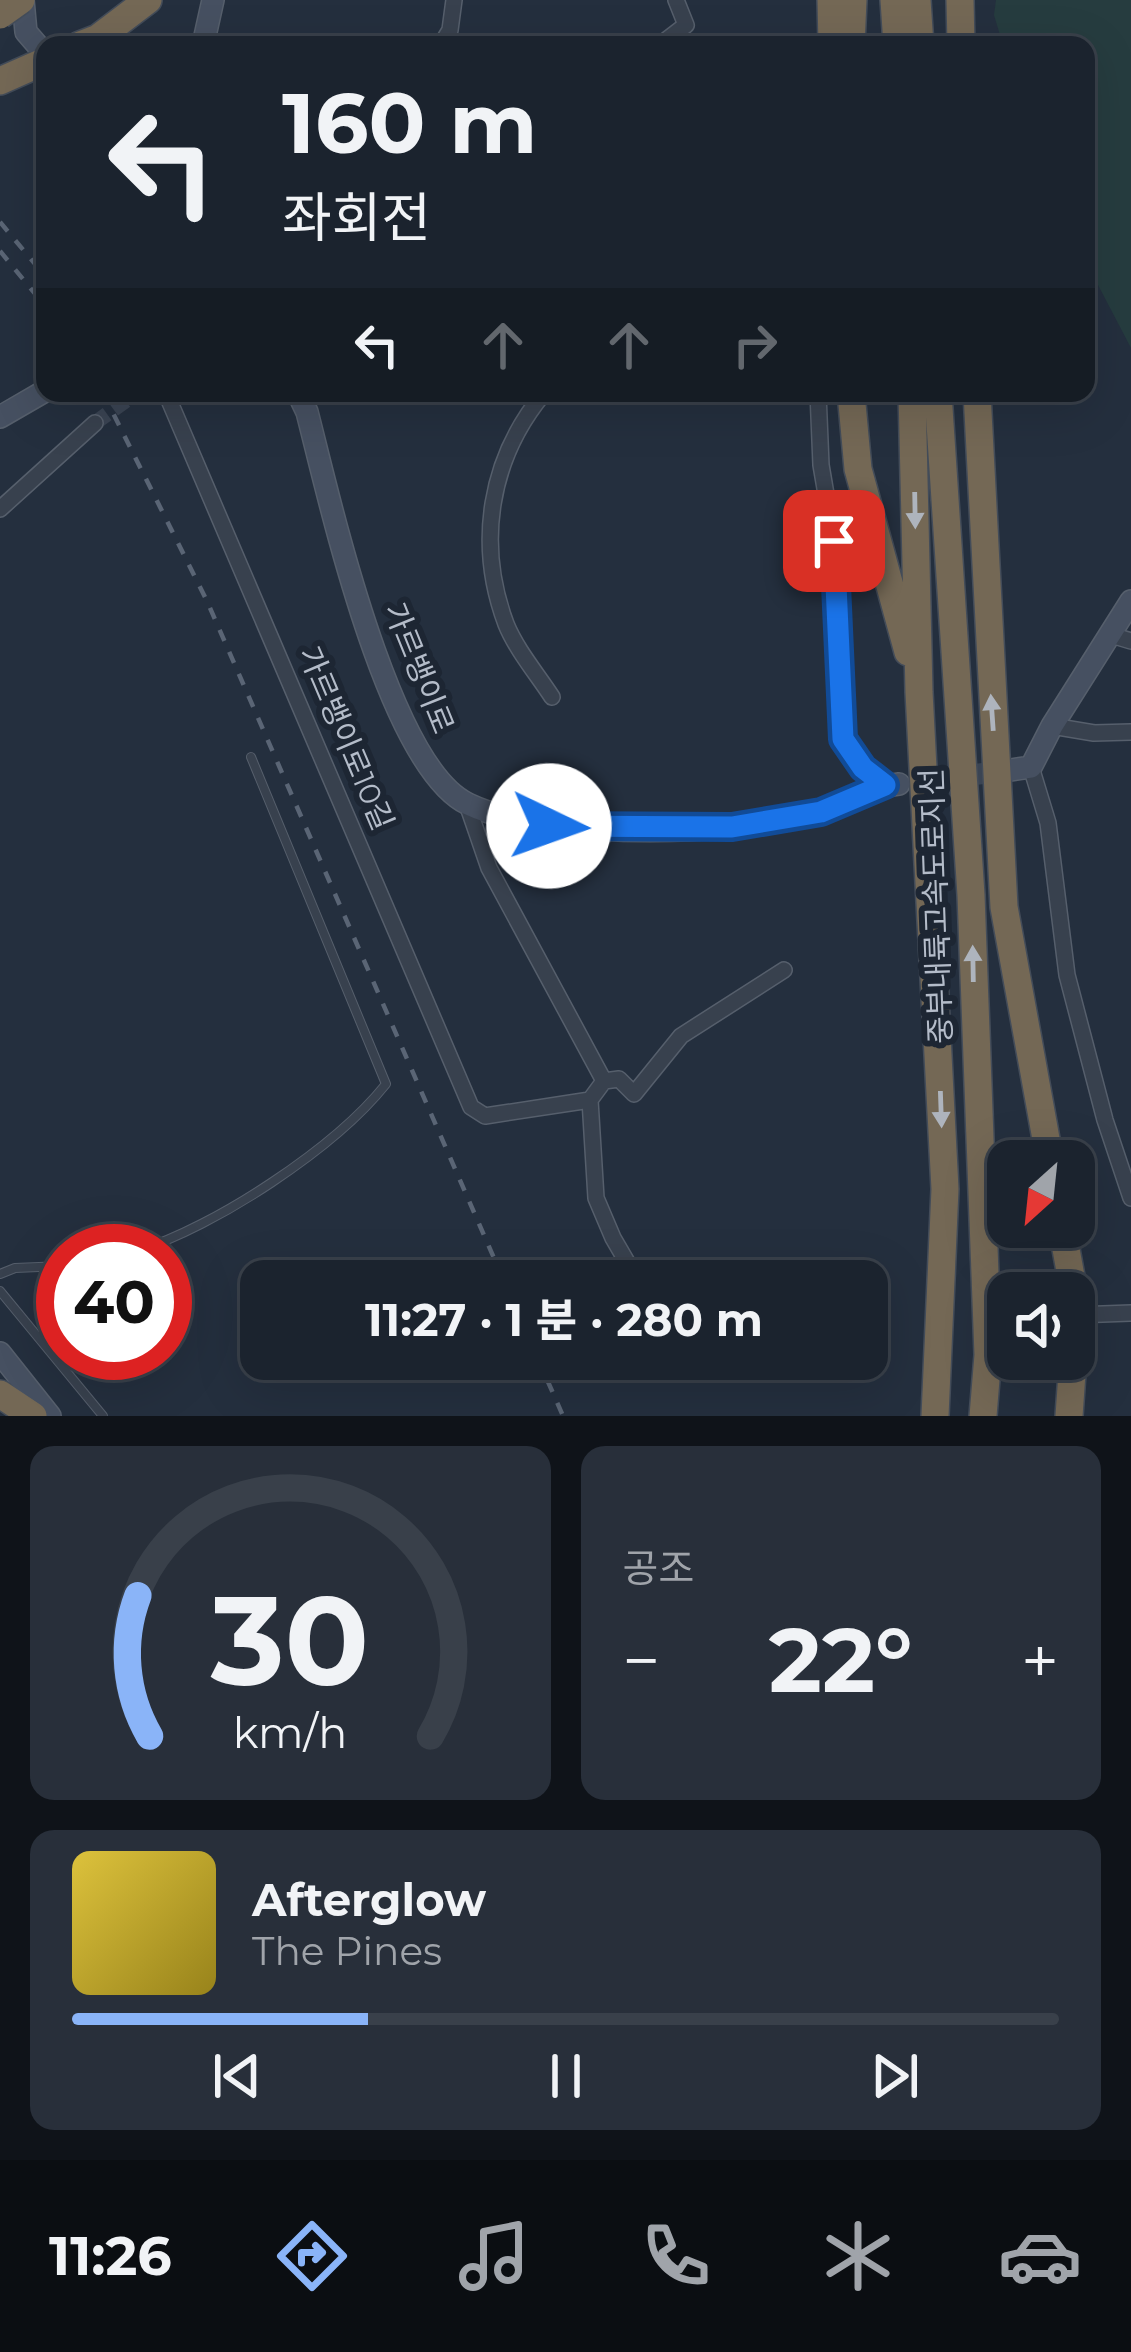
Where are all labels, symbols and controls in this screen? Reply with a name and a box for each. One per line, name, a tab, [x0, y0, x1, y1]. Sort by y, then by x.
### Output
text: 160 m	[282, 72, 537, 174]
icon: left	[84, 84, 240, 240]
text: 좌회전	[282, 185, 431, 251]
icon: left	[344, 312, 410, 378]
icon: ahead	[470, 312, 536, 378]
icon: ahead	[596, 312, 662, 378]
icon: right	[722, 312, 788, 378]
pin	[783, 490, 885, 592]
one-way arrow	[906, 492, 925, 530]
icon: arrive	[801, 508, 867, 574]
street label: 가르뱅이로	[376, 597, 462, 739]
street label: 가르뱅이로10길	[291, 640, 401, 836]
one-way arrow	[982, 693, 1001, 731]
position arrow	[486, 763, 612, 889]
street label: 중부내륙고속도로지선	[913, 767, 959, 1045]
one-way arrow	[963, 944, 982, 982]
one-way arrow	[932, 1091, 951, 1129]
north arrow	[987, 1140, 1095, 1248]
map controls	[987, 1140, 1095, 1380]
speed limit sign: 40	[36, 1224, 192, 1380]
button: sound	[987, 1272, 1095, 1380]
text: 11:27 · 1 분 · 280 m	[365, 1292, 763, 1347]
text: 공조	[623, 1544, 694, 1592]
text: 30	[210, 1564, 370, 1716]
text: 22°	[769, 1605, 913, 1715]
text: −	[623, 1620, 660, 1701]
text: +	[1021, 1620, 1059, 1701]
text: km/h	[233, 1706, 347, 1759]
text: Afterglow	[252, 1872, 486, 1927]
text: The Pines	[252, 1927, 442, 1975]
icon: previous	[204, 2043, 270, 2109]
icon: pause	[533, 2043, 599, 2109]
icon: next	[862, 2043, 928, 2109]
icon: directions	[270, 2214, 354, 2298]
icon: music	[452, 2214, 536, 2298]
icon: phone	[634, 2214, 718, 2298]
icon: climate	[816, 2214, 900, 2298]
icon: car	[998, 2214, 1082, 2298]
text: 11:26	[49, 2223, 172, 2289]

